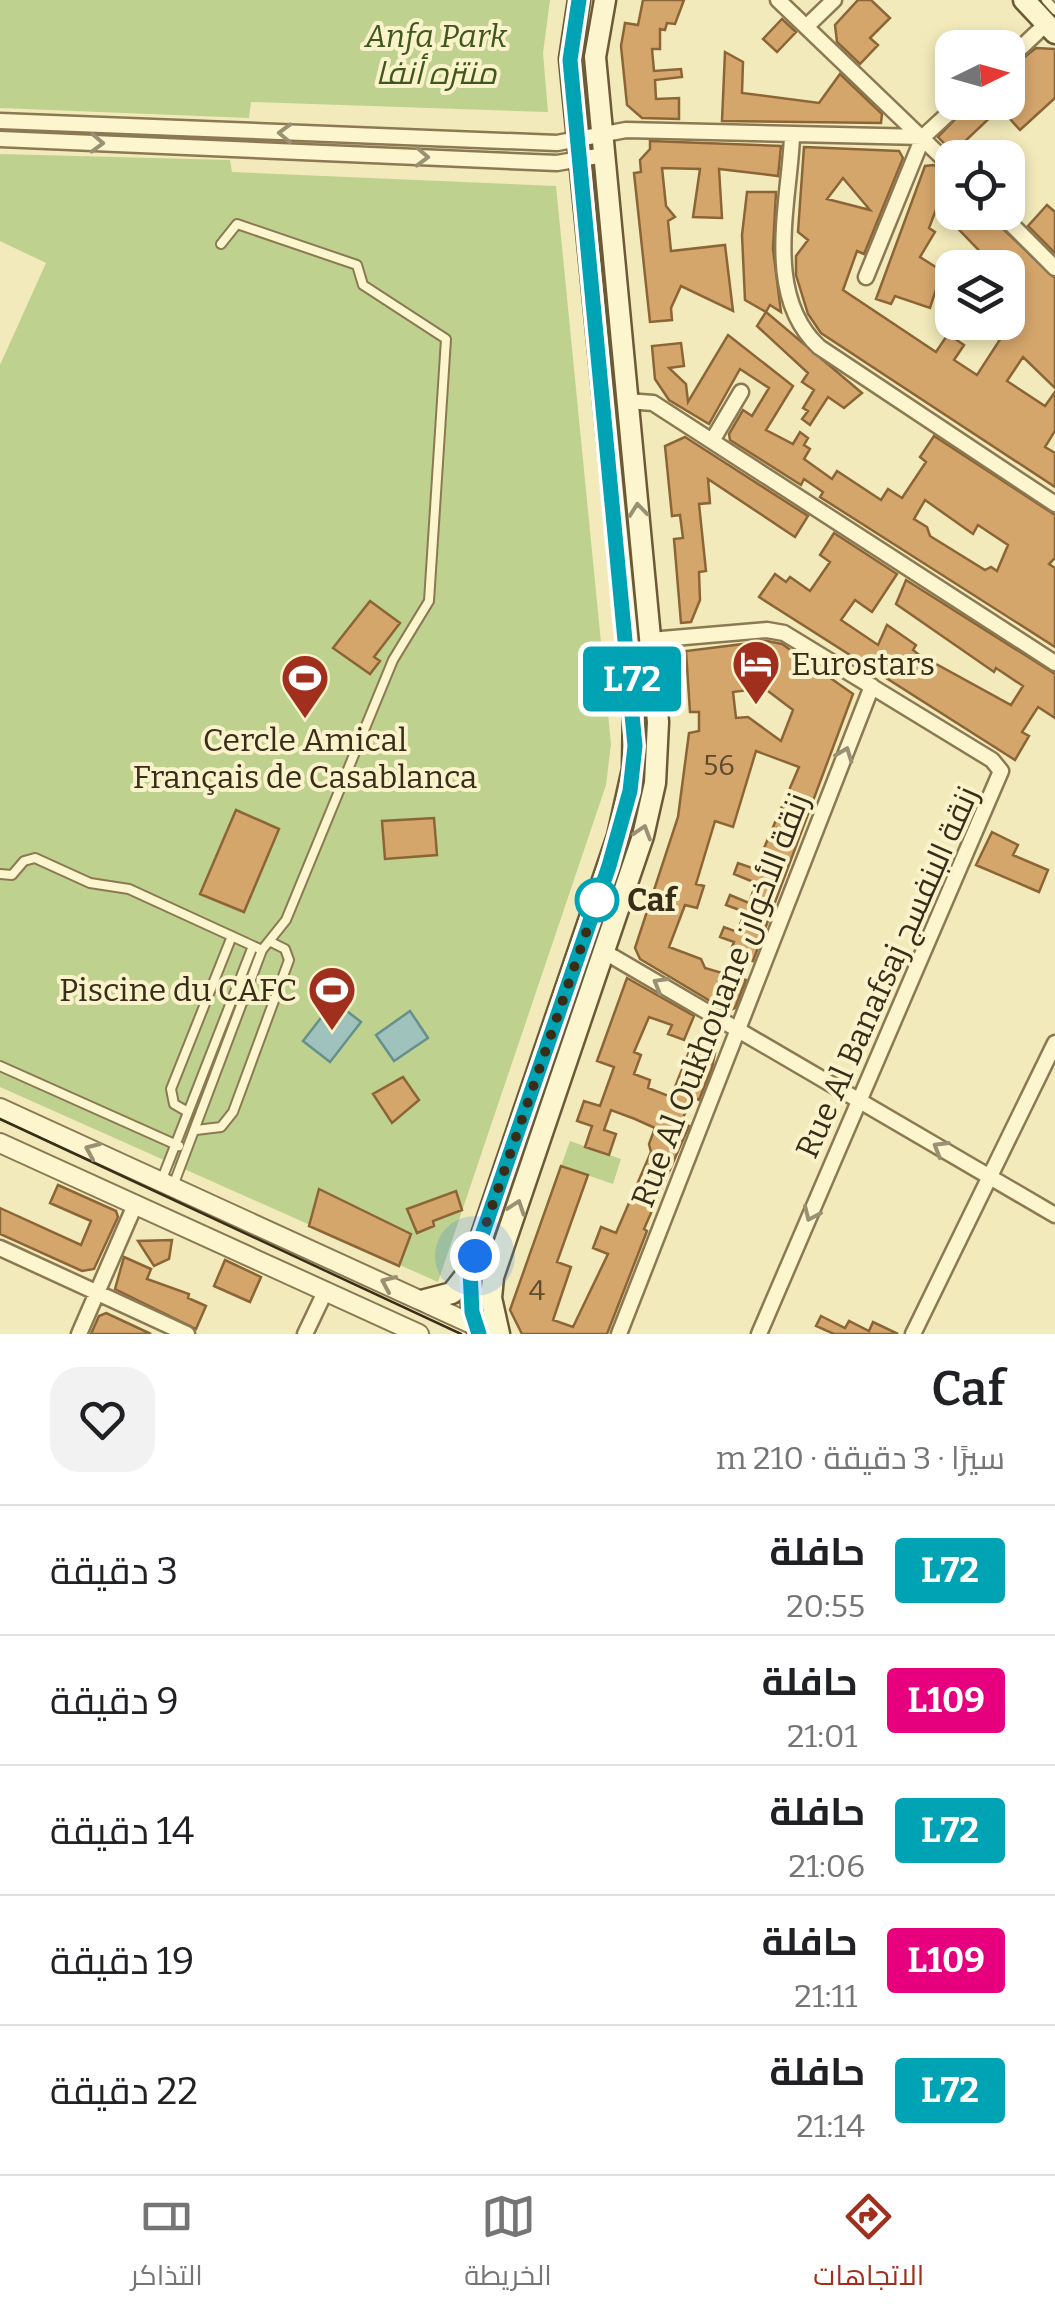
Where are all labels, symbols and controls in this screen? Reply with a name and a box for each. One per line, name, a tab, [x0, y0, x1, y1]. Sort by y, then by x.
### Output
park label: Anfa Park منتزه أنفا	[363, 17, 508, 92]
north arrow	[935, 30, 1025, 120]
map controls	[935, 30, 1025, 340]
one-way arrow	[276, 123, 292, 144]
one-way arrow	[90, 132, 106, 153]
button: locate	[935, 140, 1025, 230]
one-way arrow	[415, 146, 431, 167]
button: layers	[935, 250, 1025, 340]
one-way arrow	[627, 502, 649, 518]
hotel icon: Eurostars	[730, 638, 782, 706]
place label: Eurostars	[791, 645, 935, 683]
line badge: L72	[574, 646, 690, 712]
sports icon: Cercle Amical Français de Casablanca	[279, 652, 331, 720]
text: L72	[603, 658, 661, 700]
place label: Cercle Amical Français de Casablanca	[133, 721, 477, 796]
one-way arrow	[833, 746, 853, 764]
house number: 56	[703, 749, 735, 782]
street label: Rue Al Banafsaj زنقة البنفسج	[788, 780, 989, 1165]
street label: Rue Al Oukhouane زنقة الأخوان	[623, 788, 817, 1212]
one-way arrow	[631, 825, 652, 842]
marker: Caf	[576, 879, 618, 921]
place label: Caf	[627, 881, 679, 919]
sports icon: Piscine du CAFC	[306, 964, 358, 1032]
place label: Piscine du CAFC	[59, 971, 297, 1009]
one-way arrow	[653, 977, 671, 996]
one-way arrow	[933, 1141, 951, 1160]
one-way arrow	[84, 1142, 102, 1162]
one-way arrow	[505, 1199, 525, 1216]
one-way arrow	[803, 1204, 823, 1222]
your location	[450, 1231, 500, 1281]
house number: 4	[529, 1274, 545, 1307]
one-way arrow	[381, 1276, 399, 1296]
text: Caf	[931, 1360, 1005, 1418]
button: heart	[50, 1367, 155, 1472]
text: سيرًا · 3 دقيقة · 210 m	[716, 1439, 1005, 1477]
text: حافلة	[769, 1529, 865, 1575]
text: 3 دقيقة	[50, 1548, 178, 1594]
text: L72	[921, 1549, 979, 1591]
text: 20:55	[786, 1587, 865, 1625]
text: حافلة	[762, 1659, 857, 1705]
text: 9 دقيقة	[50, 1678, 179, 1724]
text: L109	[907, 1679, 985, 1721]
text: 21:01	[787, 1717, 857, 1755]
text: حافلة	[769, 1789, 865, 1835]
text: 14 دقيقة	[50, 1808, 194, 1854]
text: L72	[921, 1809, 979, 1851]
text: 21:06	[789, 1847, 865, 1885]
text: حافلة	[762, 1919, 857, 1965]
text: 19 دقيقة	[50, 1938, 194, 1984]
text: L109	[907, 1939, 985, 1981]
text: 21:11	[794, 1977, 857, 2015]
text: حافلة	[769, 2049, 865, 2095]
text: 22 دقيقة	[50, 2068, 198, 2114]
text: L72	[921, 2069, 979, 2111]
text: 21:14	[796, 2107, 865, 2145]
tab: التذاكر	[131, 2189, 203, 2301]
tab: الخريطة	[464, 2189, 552, 2301]
tab: الاتجاهات	[813, 2189, 924, 2301]

